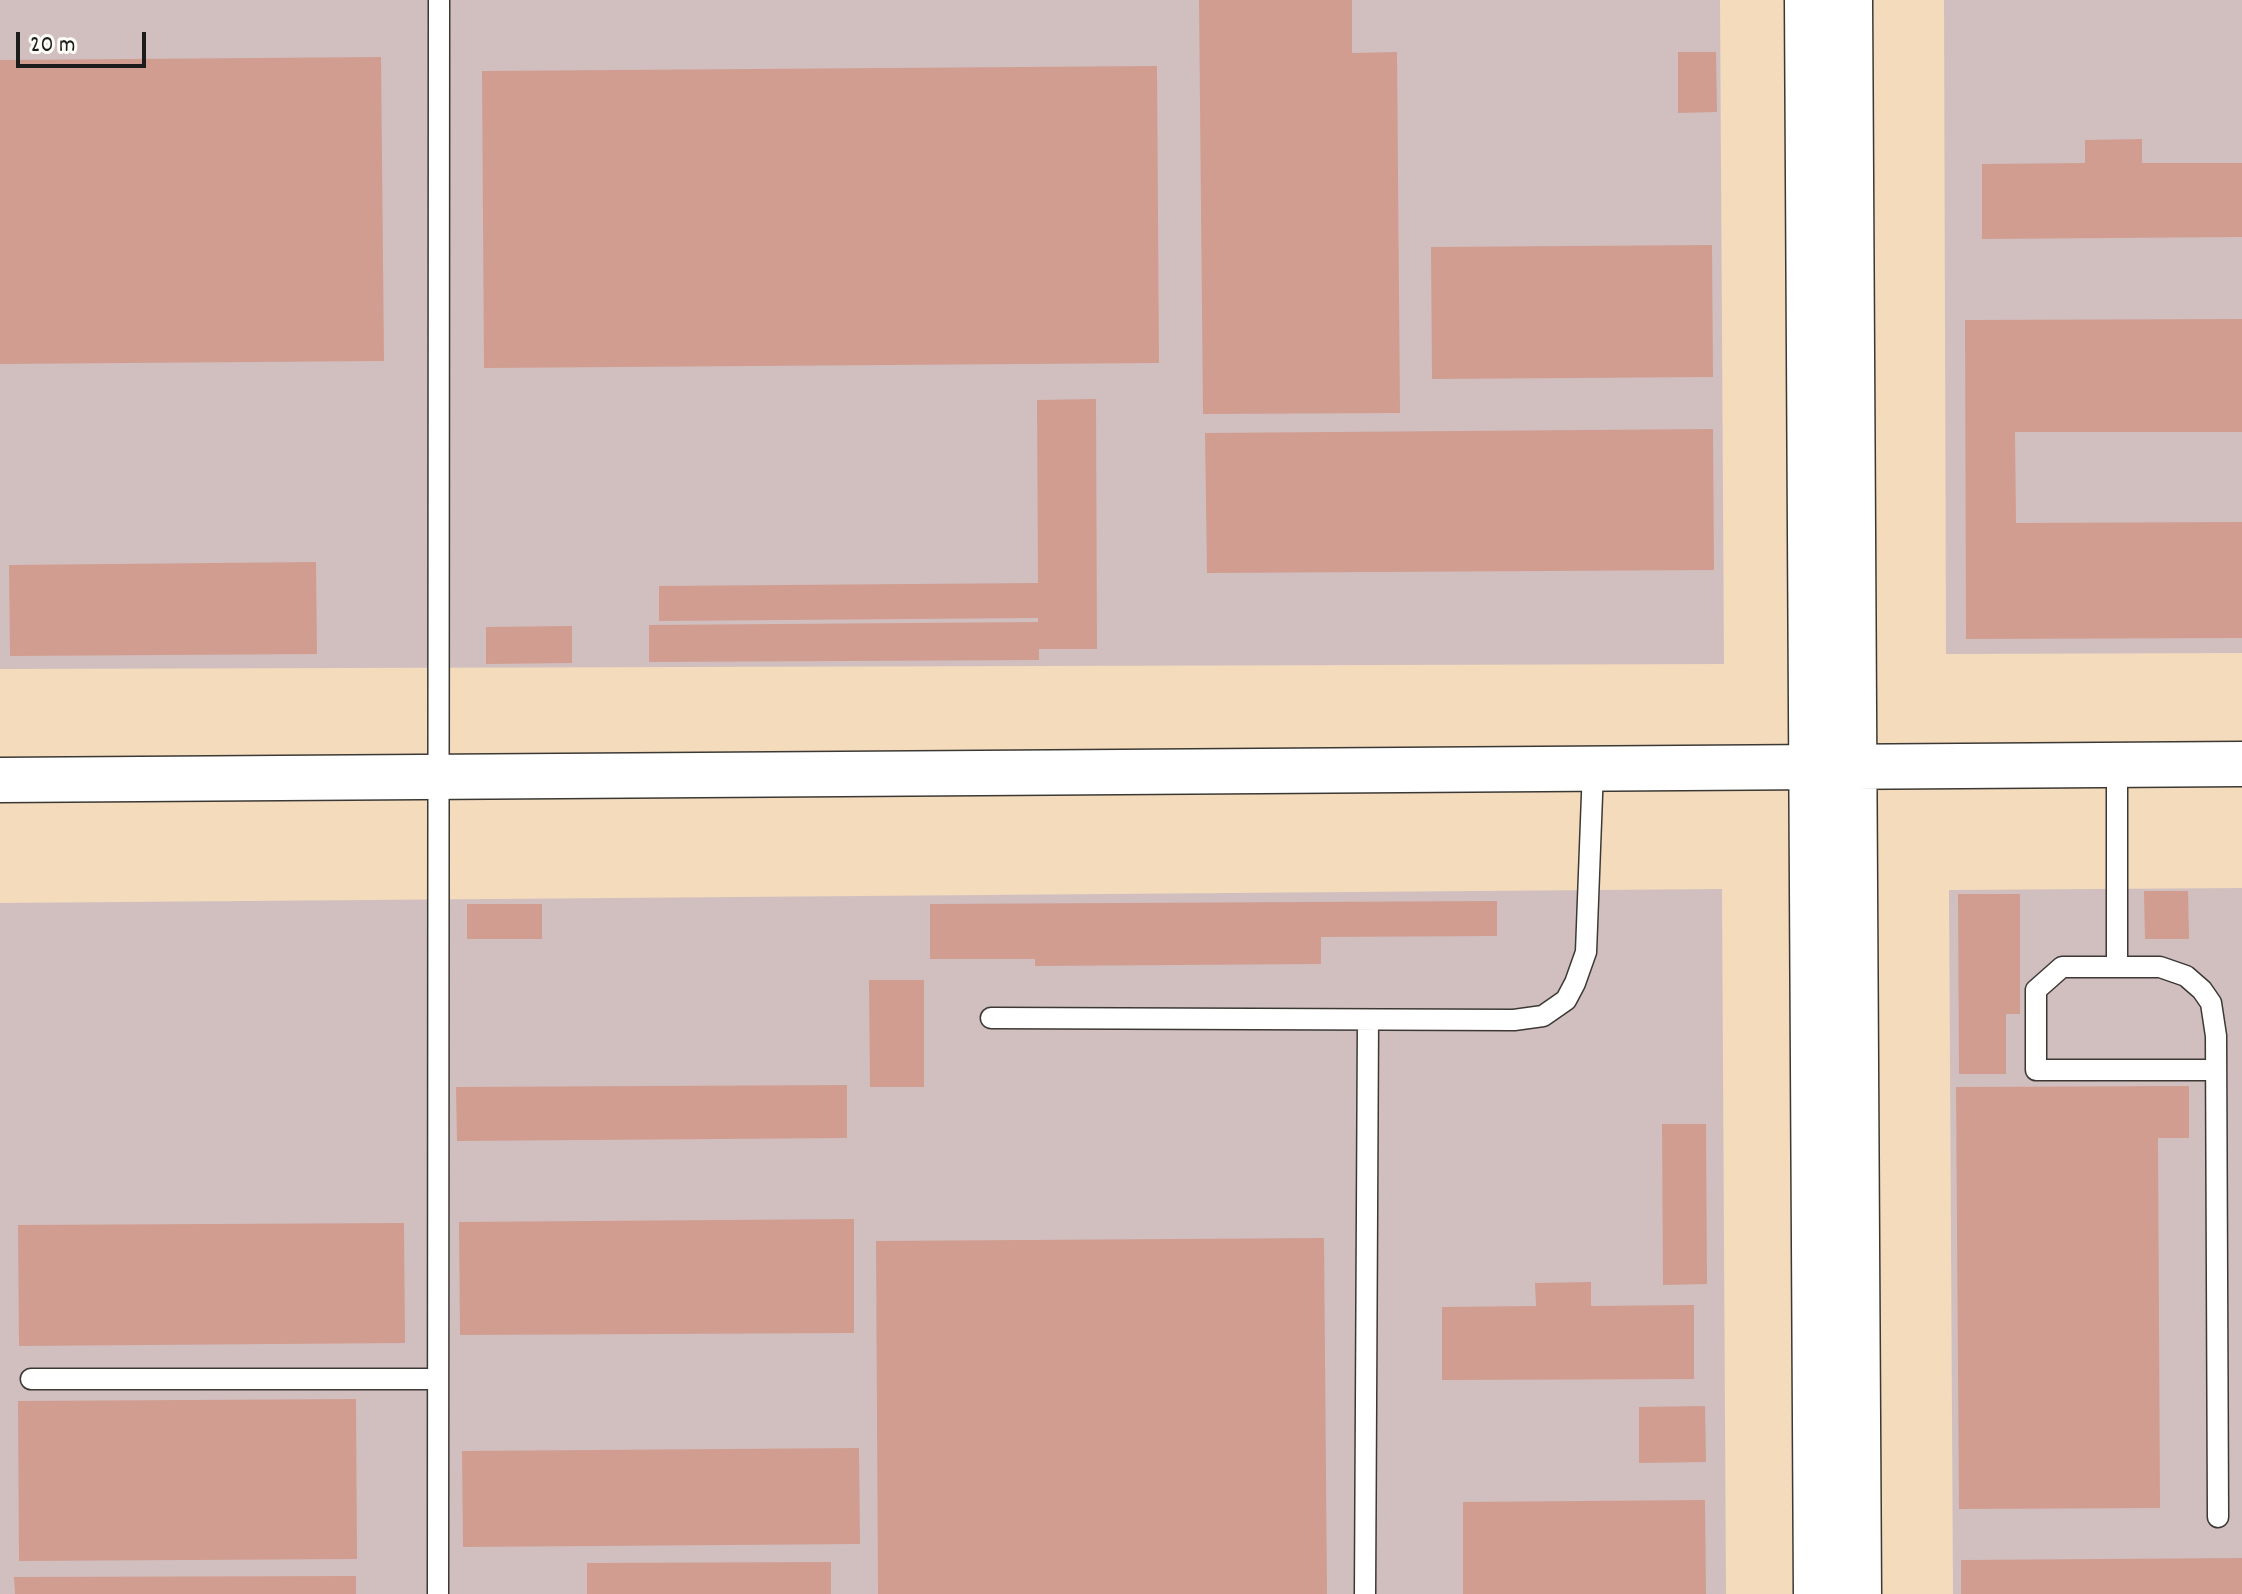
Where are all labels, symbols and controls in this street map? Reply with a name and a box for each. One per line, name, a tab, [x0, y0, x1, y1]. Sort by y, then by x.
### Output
scale bar	[20, 16, 150, 66]
text: 20 m	[30, 29, 76, 63]

